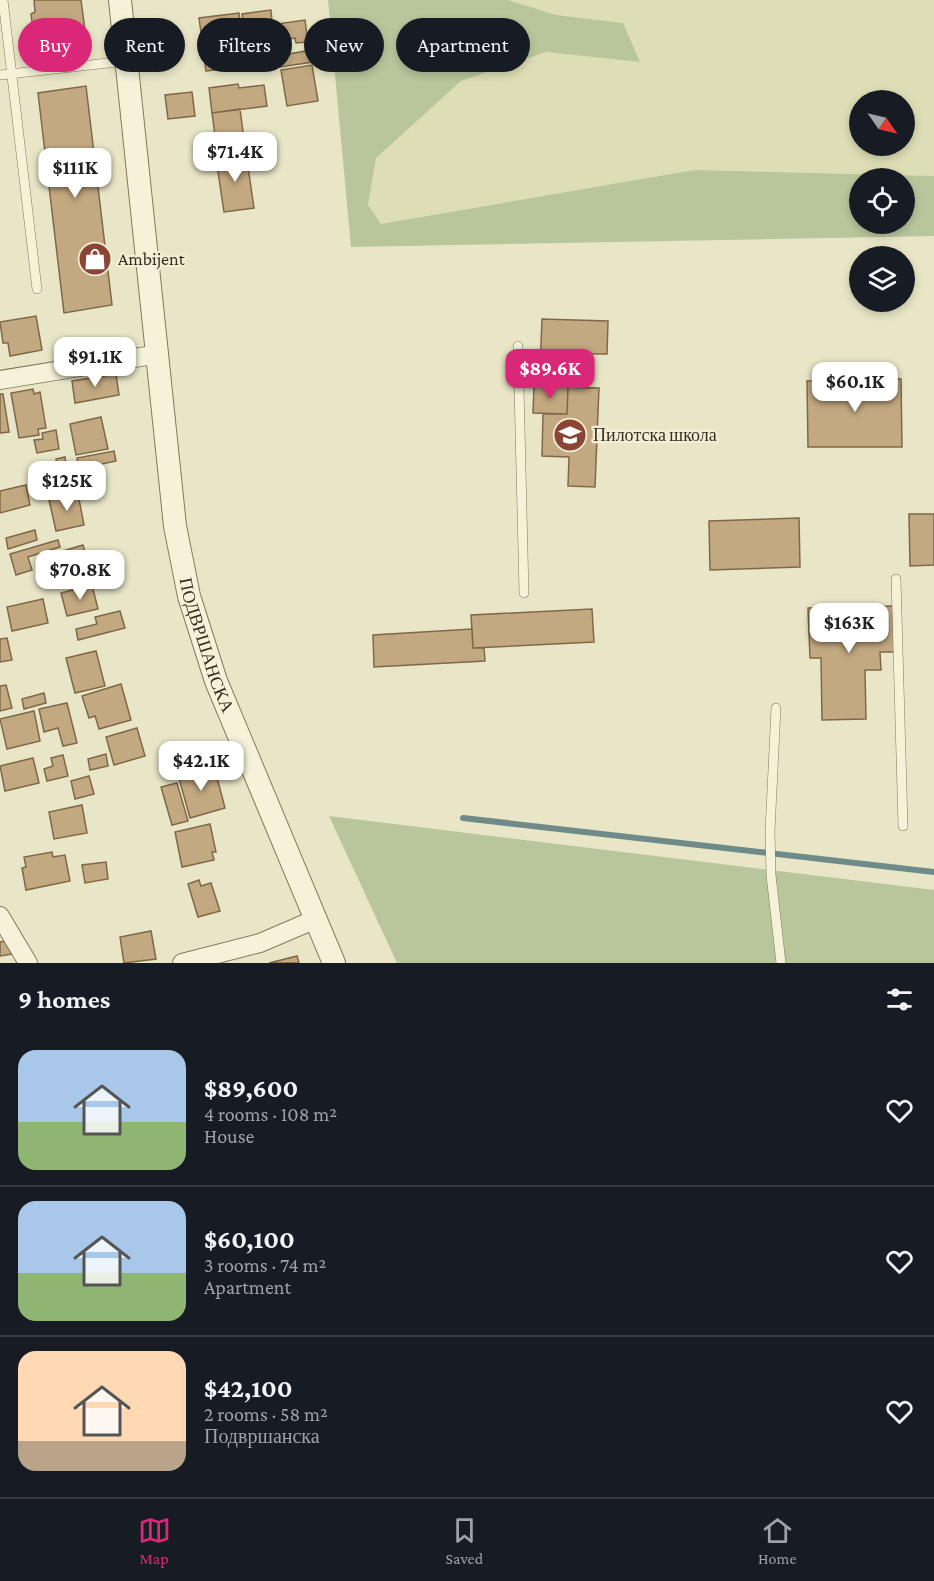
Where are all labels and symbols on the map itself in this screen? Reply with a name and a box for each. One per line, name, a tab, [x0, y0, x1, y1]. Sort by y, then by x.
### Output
north arrow	[849, 90, 915, 156]
pin: $71.4K	[186, 132, 284, 183]
pin: $111K	[33, 148, 117, 199]
shop icon: Ambijent	[77, 241, 113, 277]
place label: Ambijent	[118, 249, 186, 270]
pin: $91.1K	[46, 337, 144, 388]
pin: $89.6K	[501, 349, 599, 400]
pin: $60.1K	[806, 362, 904, 413]
school or university icon: Пилотска школа	[552, 417, 588, 453]
place label: Пилотска школа	[593, 425, 717, 445]
pin: $125K	[25, 461, 109, 512]
pin: $70.8K	[31, 550, 129, 601]
street label: ПОДВРШАНСКА	[176, 576, 238, 715]
pin: $163K	[807, 603, 891, 654]
pin: $42.1K	[152, 741, 250, 792]

